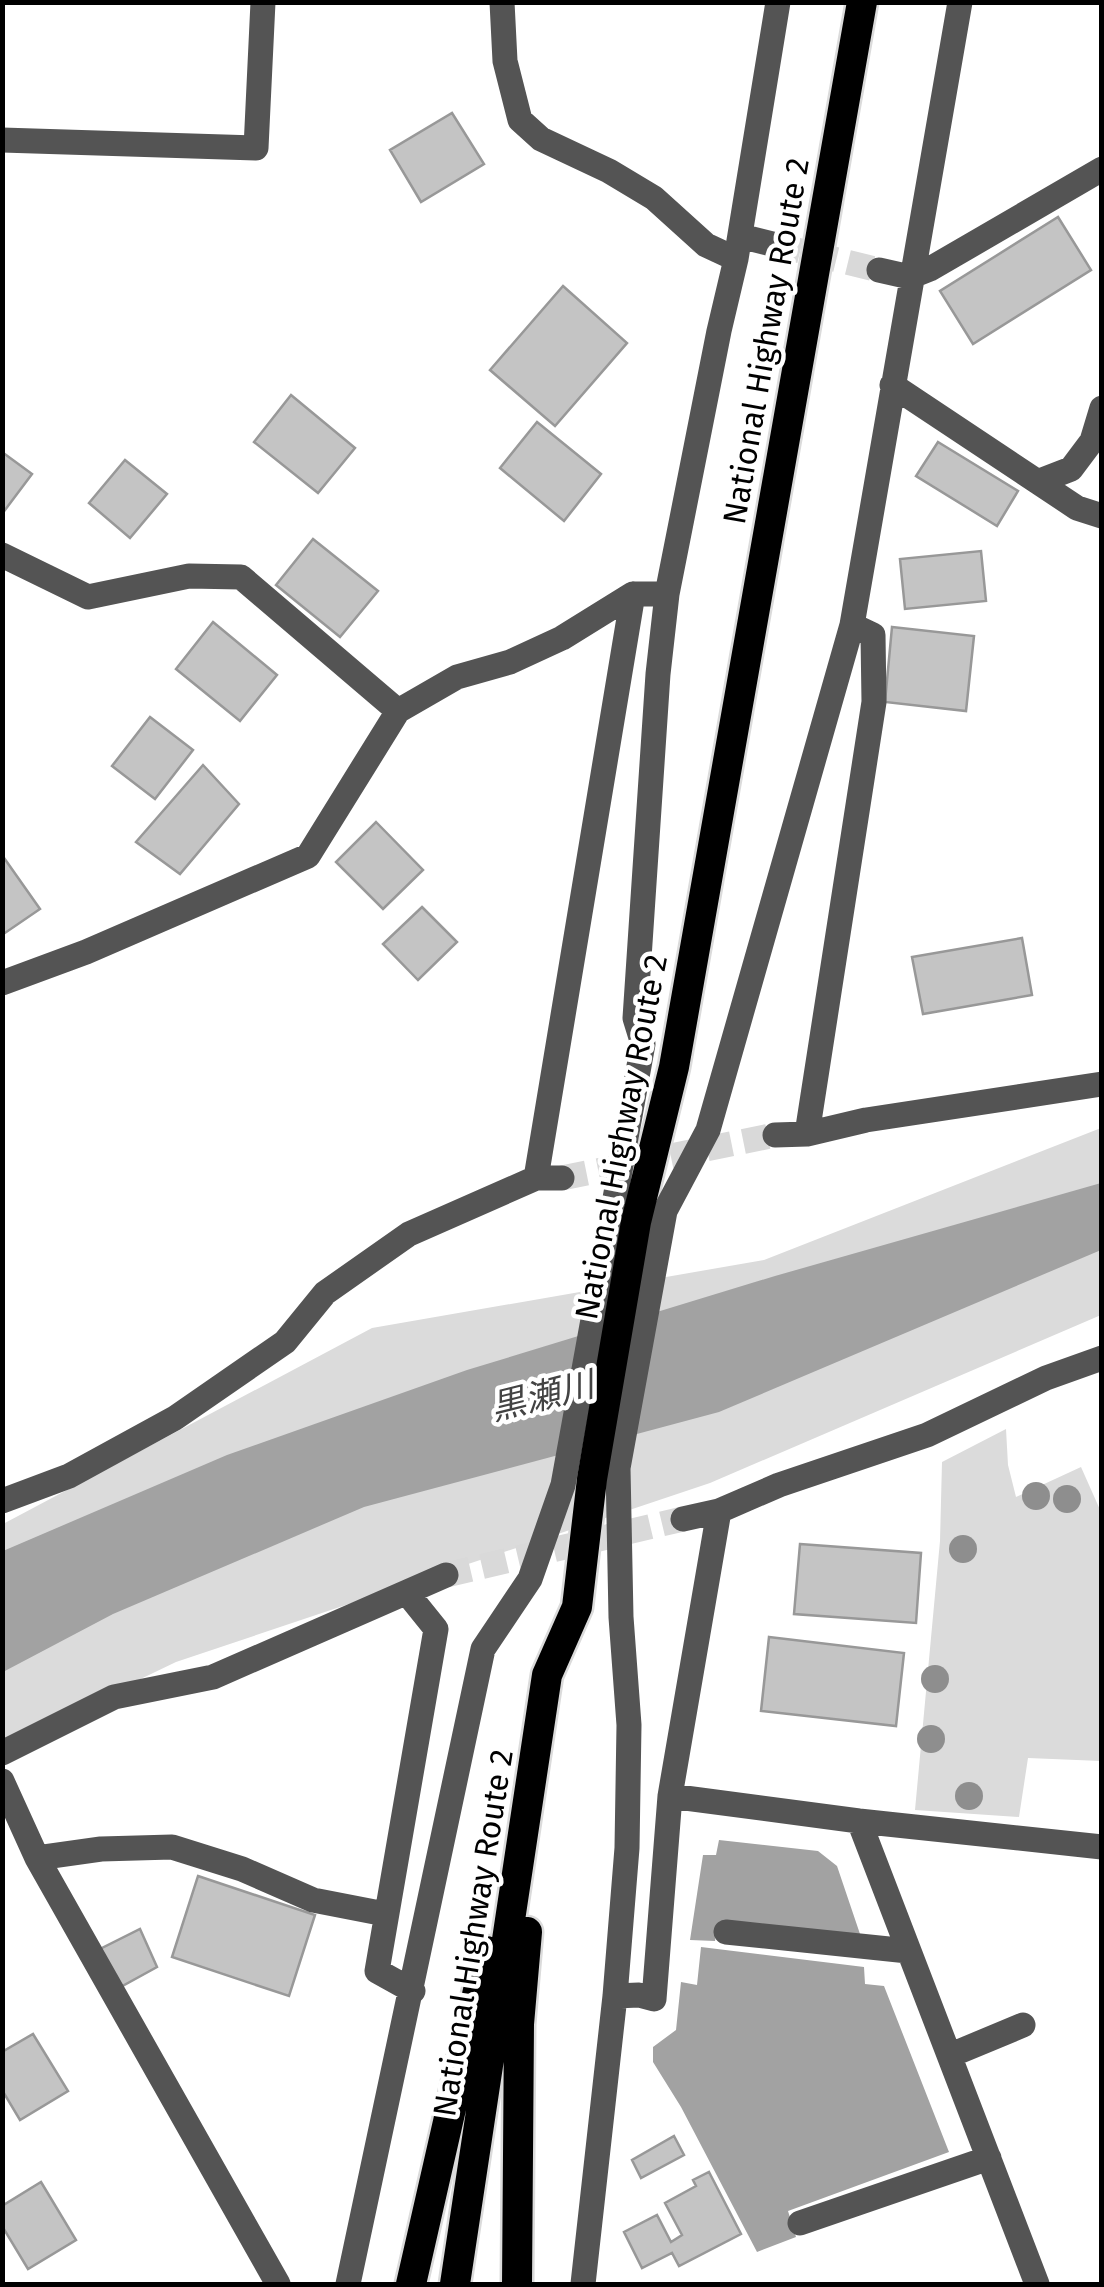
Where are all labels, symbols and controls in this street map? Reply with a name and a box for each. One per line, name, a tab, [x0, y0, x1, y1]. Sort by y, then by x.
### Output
street label: National Highway Route 2	[715, 155, 817, 527]
street label: National Highway Route 2	[567, 951, 675, 1323]
water label: 黒瀬川	[486, 1362, 602, 1429]
street label: National Highway Route 2	[425, 1747, 521, 2119]

